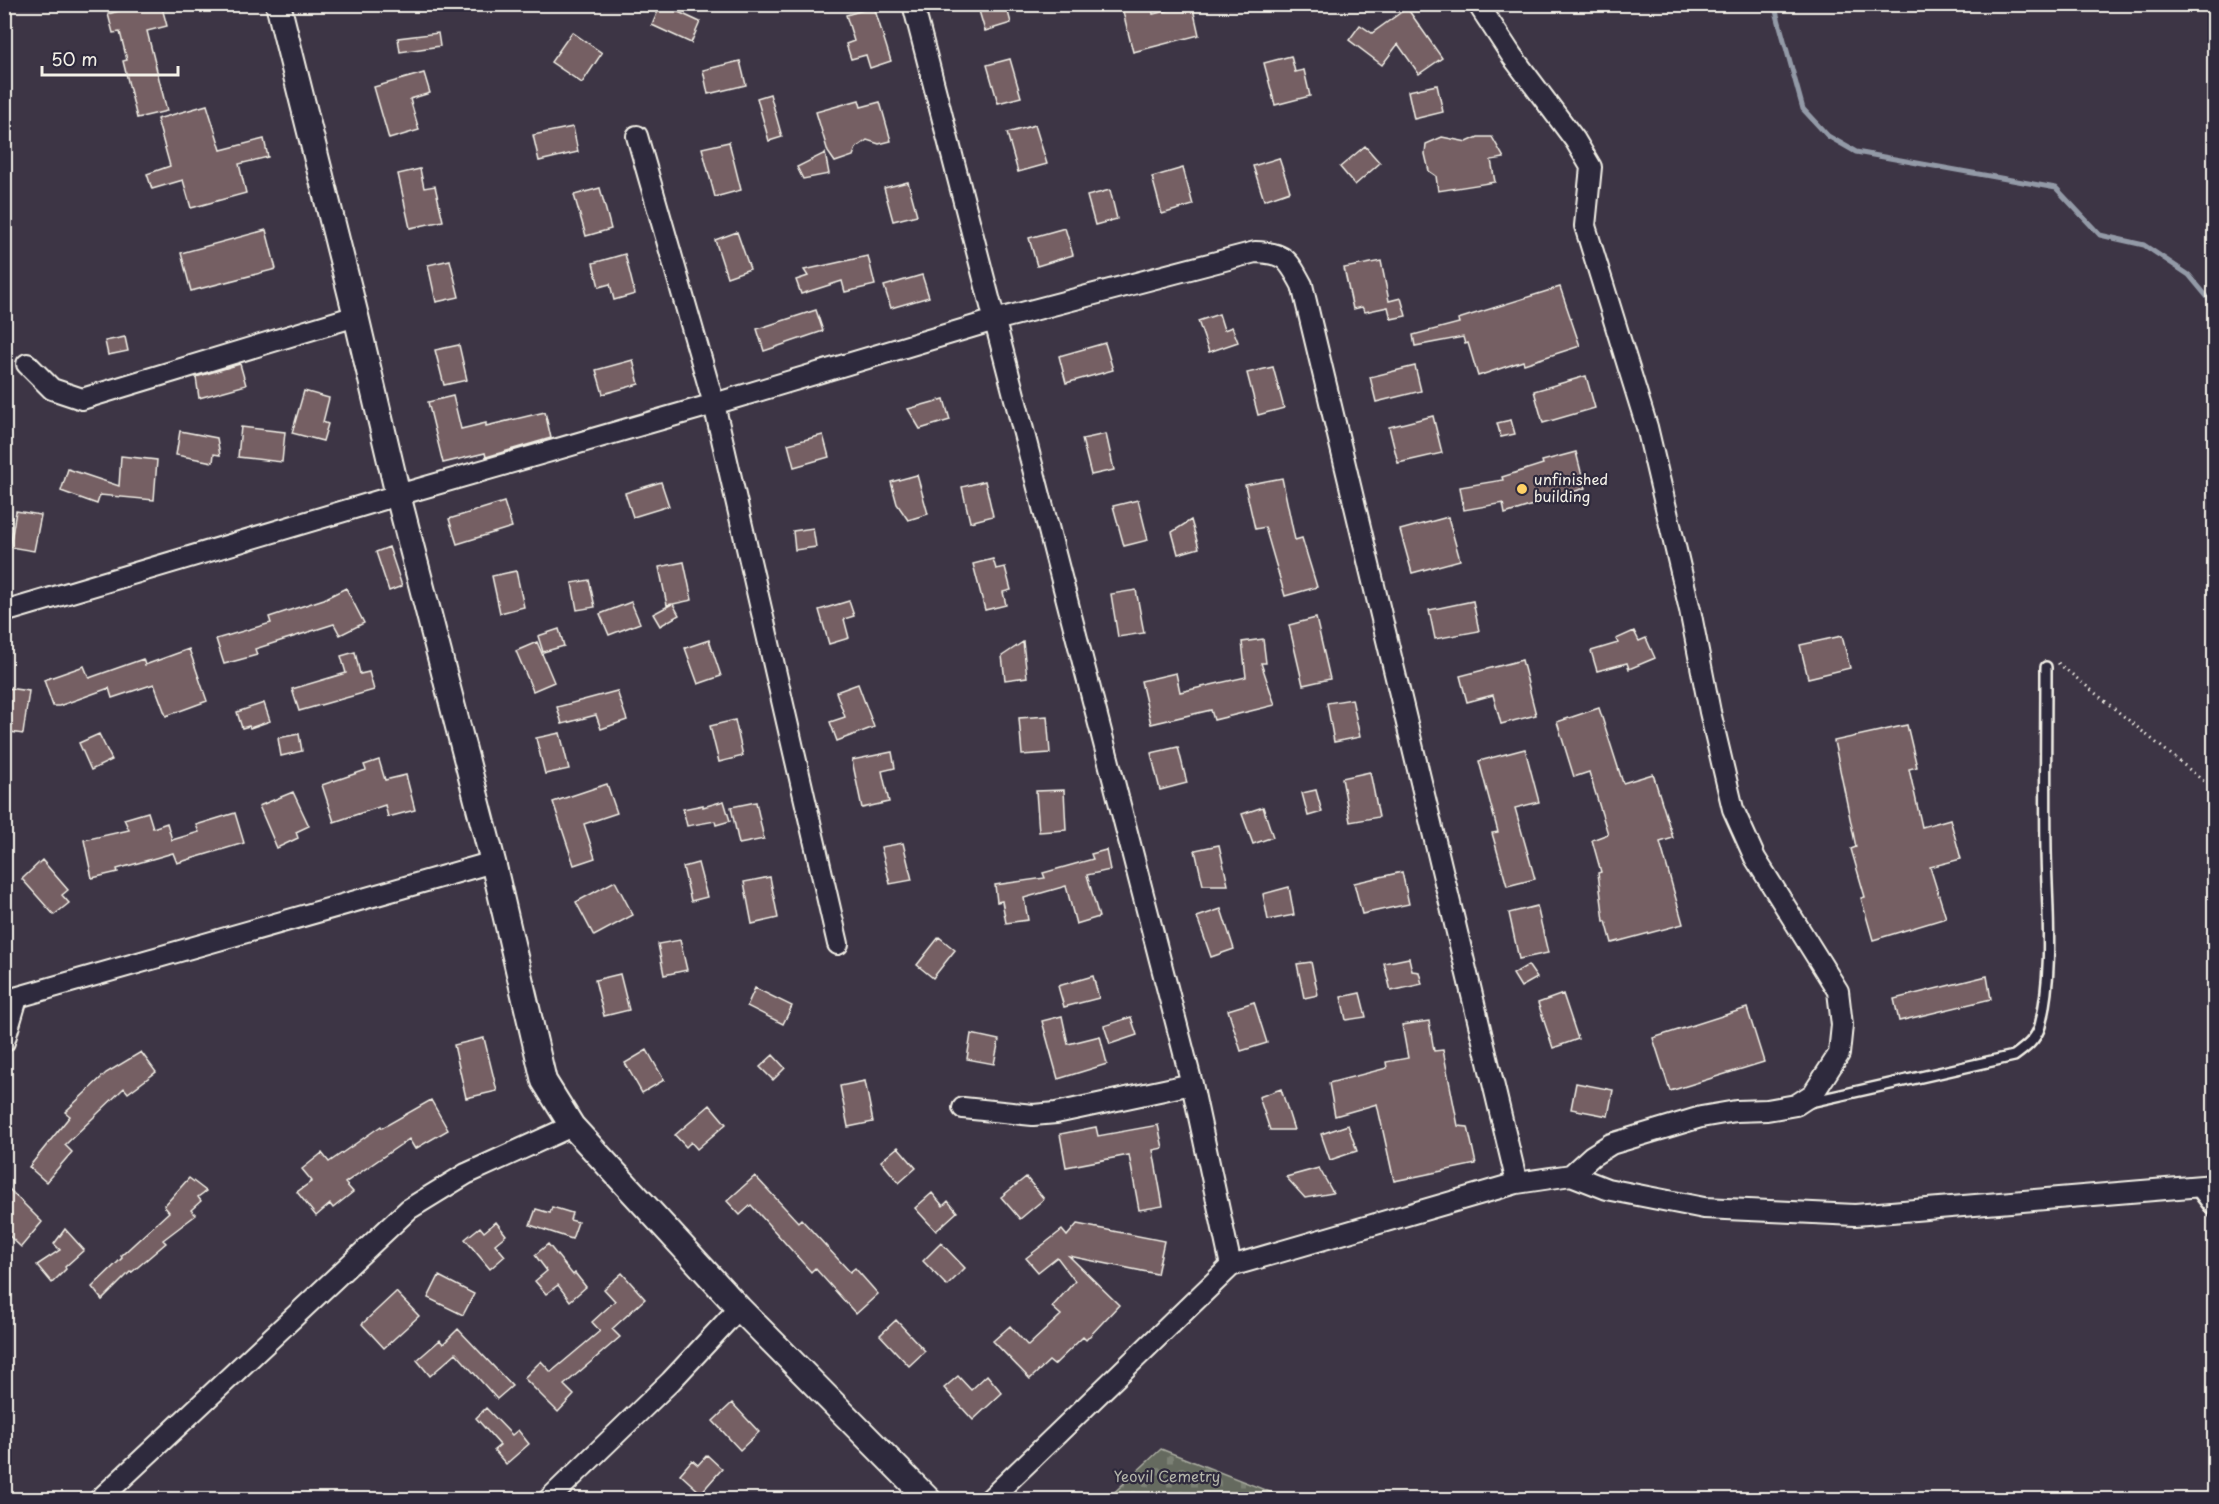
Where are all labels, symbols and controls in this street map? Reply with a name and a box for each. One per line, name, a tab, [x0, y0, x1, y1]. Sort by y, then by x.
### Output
scale bar	[42, 39, 178, 77]
text: 50 m	[51, 45, 98, 72]
place label: unfinished building	[1534, 467, 1608, 507]
marker: unfinished building	[1515, 482, 1529, 496]
park label: Yeovil Cemetry	[1114, 1464, 1220, 1487]

